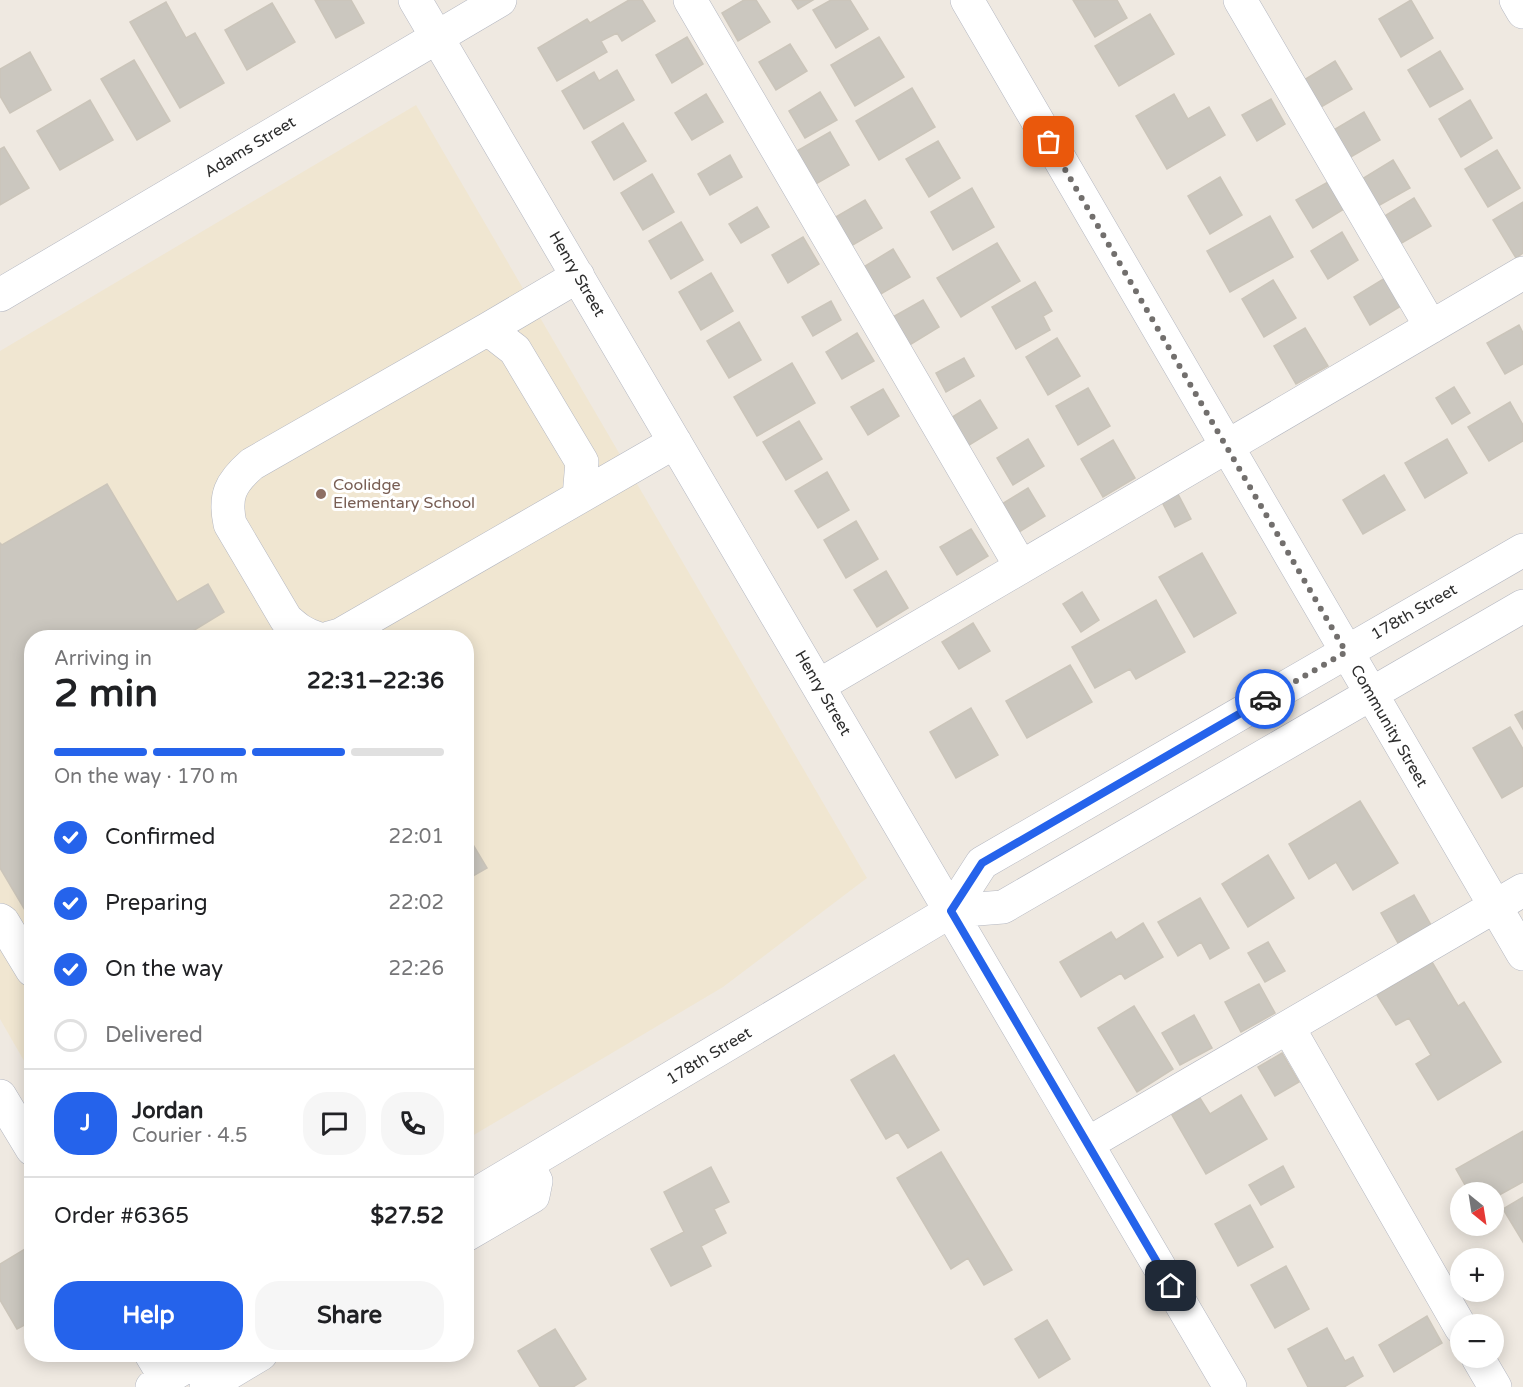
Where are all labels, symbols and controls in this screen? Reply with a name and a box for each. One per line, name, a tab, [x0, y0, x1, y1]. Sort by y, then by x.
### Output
street label: Adams Street	[201, 112, 299, 182]
pin	[1023, 116, 1074, 167]
icon: bag	[1032, 125, 1065, 158]
street label: Henry Street	[545, 228, 609, 320]
place label: Coolidge Elementary School	[333, 475, 475, 513]
marker: Coolidge Elementary School	[314, 487, 328, 501]
street label: 178th Street	[1367, 579, 1461, 645]
text: Arriving in	[54, 647, 152, 671]
street label: Henry Street	[791, 647, 855, 739]
street label: Community Street	[1346, 661, 1432, 791]
text: 22:31–22:36	[307, 668, 444, 694]
courier	[1235, 669, 1295, 729]
text: 2 min	[54, 670, 158, 717]
icon: car	[1249, 683, 1282, 716]
text: On the way · 170 m	[54, 765, 238, 789]
icon: check	[54, 821, 87, 854]
text: Confirmed	[105, 824, 215, 850]
text: 22:01	[389, 825, 444, 849]
icon: check	[54, 887, 87, 920]
text: Preparing	[105, 890, 208, 916]
text: 22:02	[389, 891, 444, 915]
icon: check	[54, 953, 87, 986]
text: On the way	[105, 956, 223, 982]
text: 22:26	[389, 957, 444, 981]
text: Delivered	[105, 1022, 203, 1048]
street label: 178th Street	[663, 1023, 755, 1089]
button: chat	[303, 1092, 366, 1155]
button: phone	[381, 1092, 444, 1155]
text: Jordan	[132, 1098, 203, 1124]
text: J	[80, 1110, 91, 1136]
text: Courier · 4.5	[132, 1124, 247, 1148]
north arrow	[1450, 1182, 1504, 1236]
map controls	[1450, 1182, 1504, 1368]
text: Order #6365	[54, 1203, 189, 1229]
text: $27.52	[371, 1203, 444, 1229]
button: +	[1450, 1248, 1504, 1302]
pin	[1145, 1260, 1196, 1311]
icon: home	[1154, 1269, 1187, 1302]
button: Help	[54, 1281, 243, 1350]
button: Share	[255, 1281, 444, 1350]
button: −	[1450, 1314, 1504, 1368]

